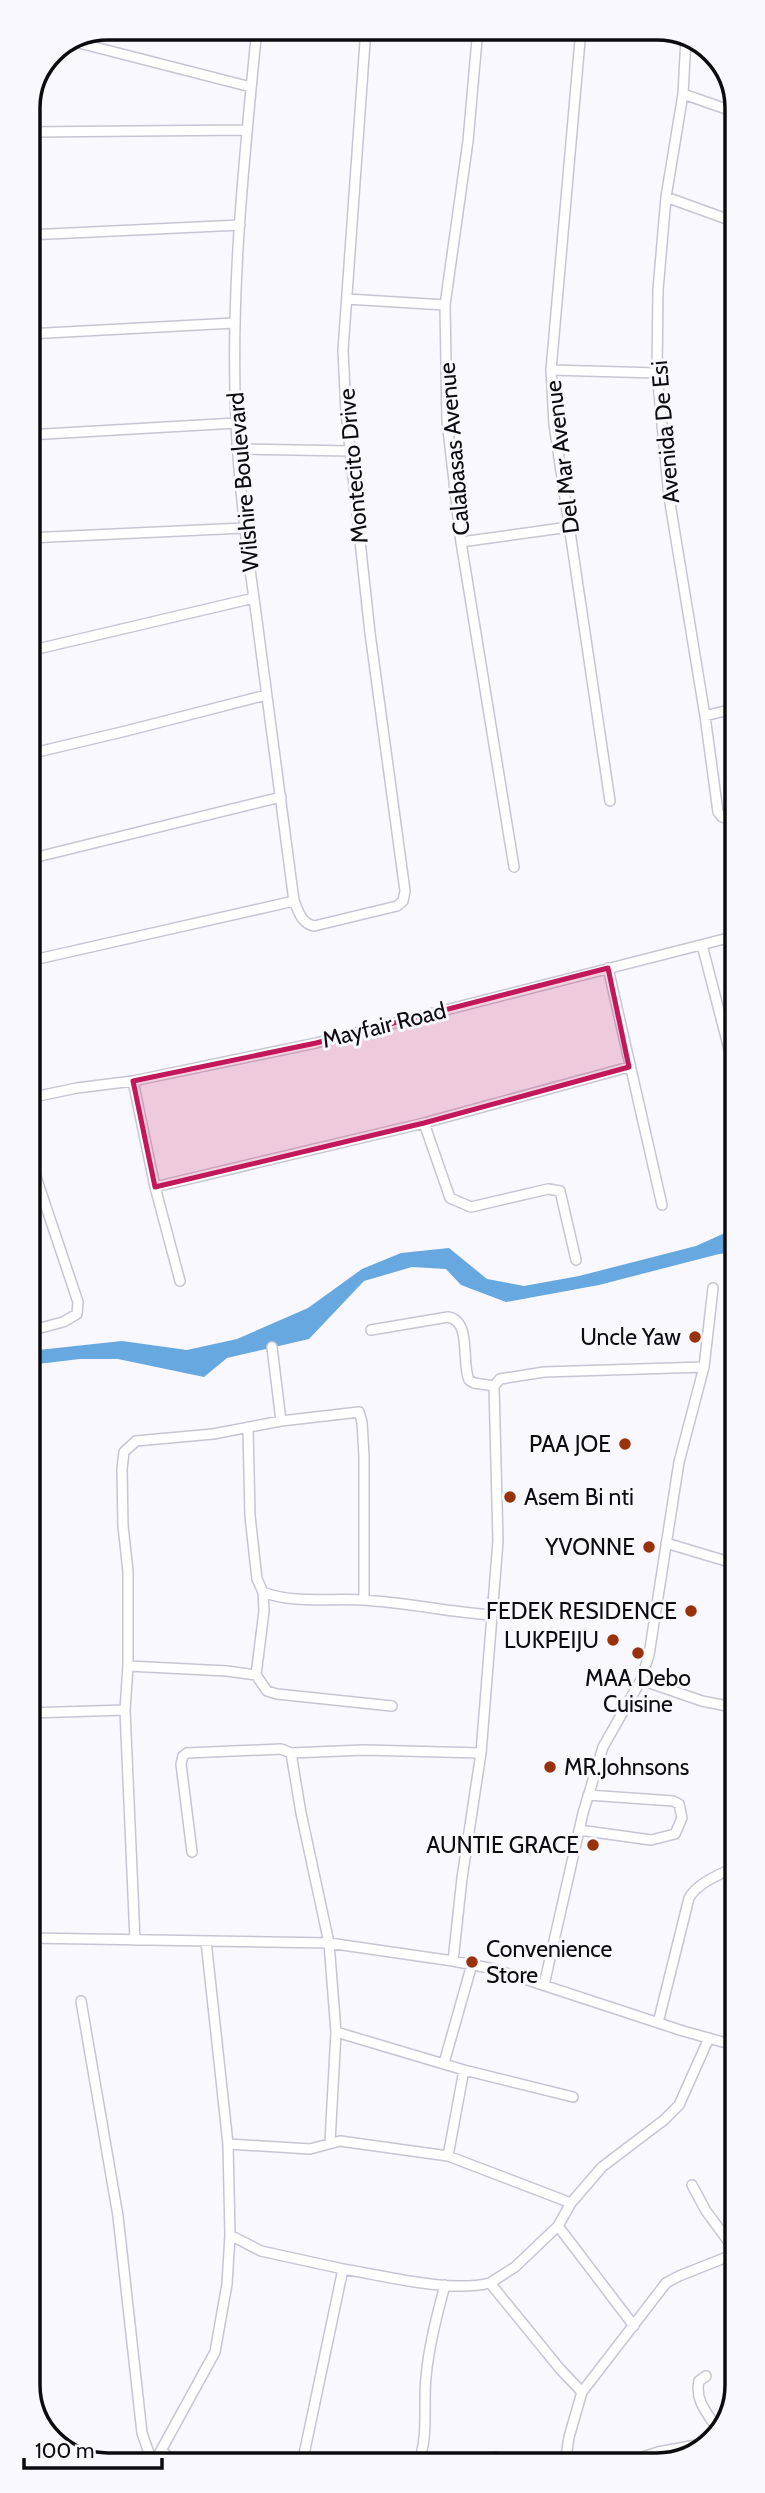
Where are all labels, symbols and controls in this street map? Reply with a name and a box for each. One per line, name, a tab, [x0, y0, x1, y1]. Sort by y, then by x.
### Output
street label: Avenida De Esi	[645, 359, 685, 505]
street label: Calabasas Avenue	[432, 361, 476, 537]
street label: Del Mar Avenue	[539, 379, 585, 535]
street label: Montecito Drive	[332, 387, 374, 545]
street label: Wilshire Boulevard	[221, 391, 265, 573]
street label: Mayfair Road	[319, 996, 449, 1054]
place label: Uncle Yaw	[580, 1323, 681, 1351]
marker: Uncle Yaw	[687, 1329, 703, 1345]
place label: PAA JOE	[529, 1430, 611, 1458]
marker: PAA JOE	[617, 1436, 633, 1452]
place label: Asem Bi nti	[524, 1483, 634, 1511]
marker: Asem Bi nti	[502, 1489, 518, 1505]
place label: YVONNE	[544, 1533, 635, 1561]
marker: YVONNE	[641, 1539, 657, 1555]
place label: FEDEK RESIDENCE	[486, 1597, 677, 1625]
marker: FEDEK RESIDENCE	[683, 1603, 699, 1619]
place label: LUKPEIJU	[504, 1626, 599, 1654]
marker: LUKPEIJU	[605, 1632, 621, 1648]
marker: MAA Debo Cuisine	[630, 1645, 646, 1661]
place label: MAA Debo Cuisine	[585, 1664, 691, 1718]
place label: MR.Johnsons	[564, 1753, 689, 1781]
marker: MR.Johnsons	[542, 1759, 558, 1775]
place label: AUNTIE GRACE	[426, 1831, 579, 1859]
marker: AUNTIE GRACE	[585, 1837, 601, 1853]
place label: Convenience Store	[486, 1935, 613, 1989]
marker: Convenience Store	[464, 1954, 480, 1970]
scale bar	[24, 2426, 163, 2470]
text: 100 m	[35, 2438, 94, 2463]

